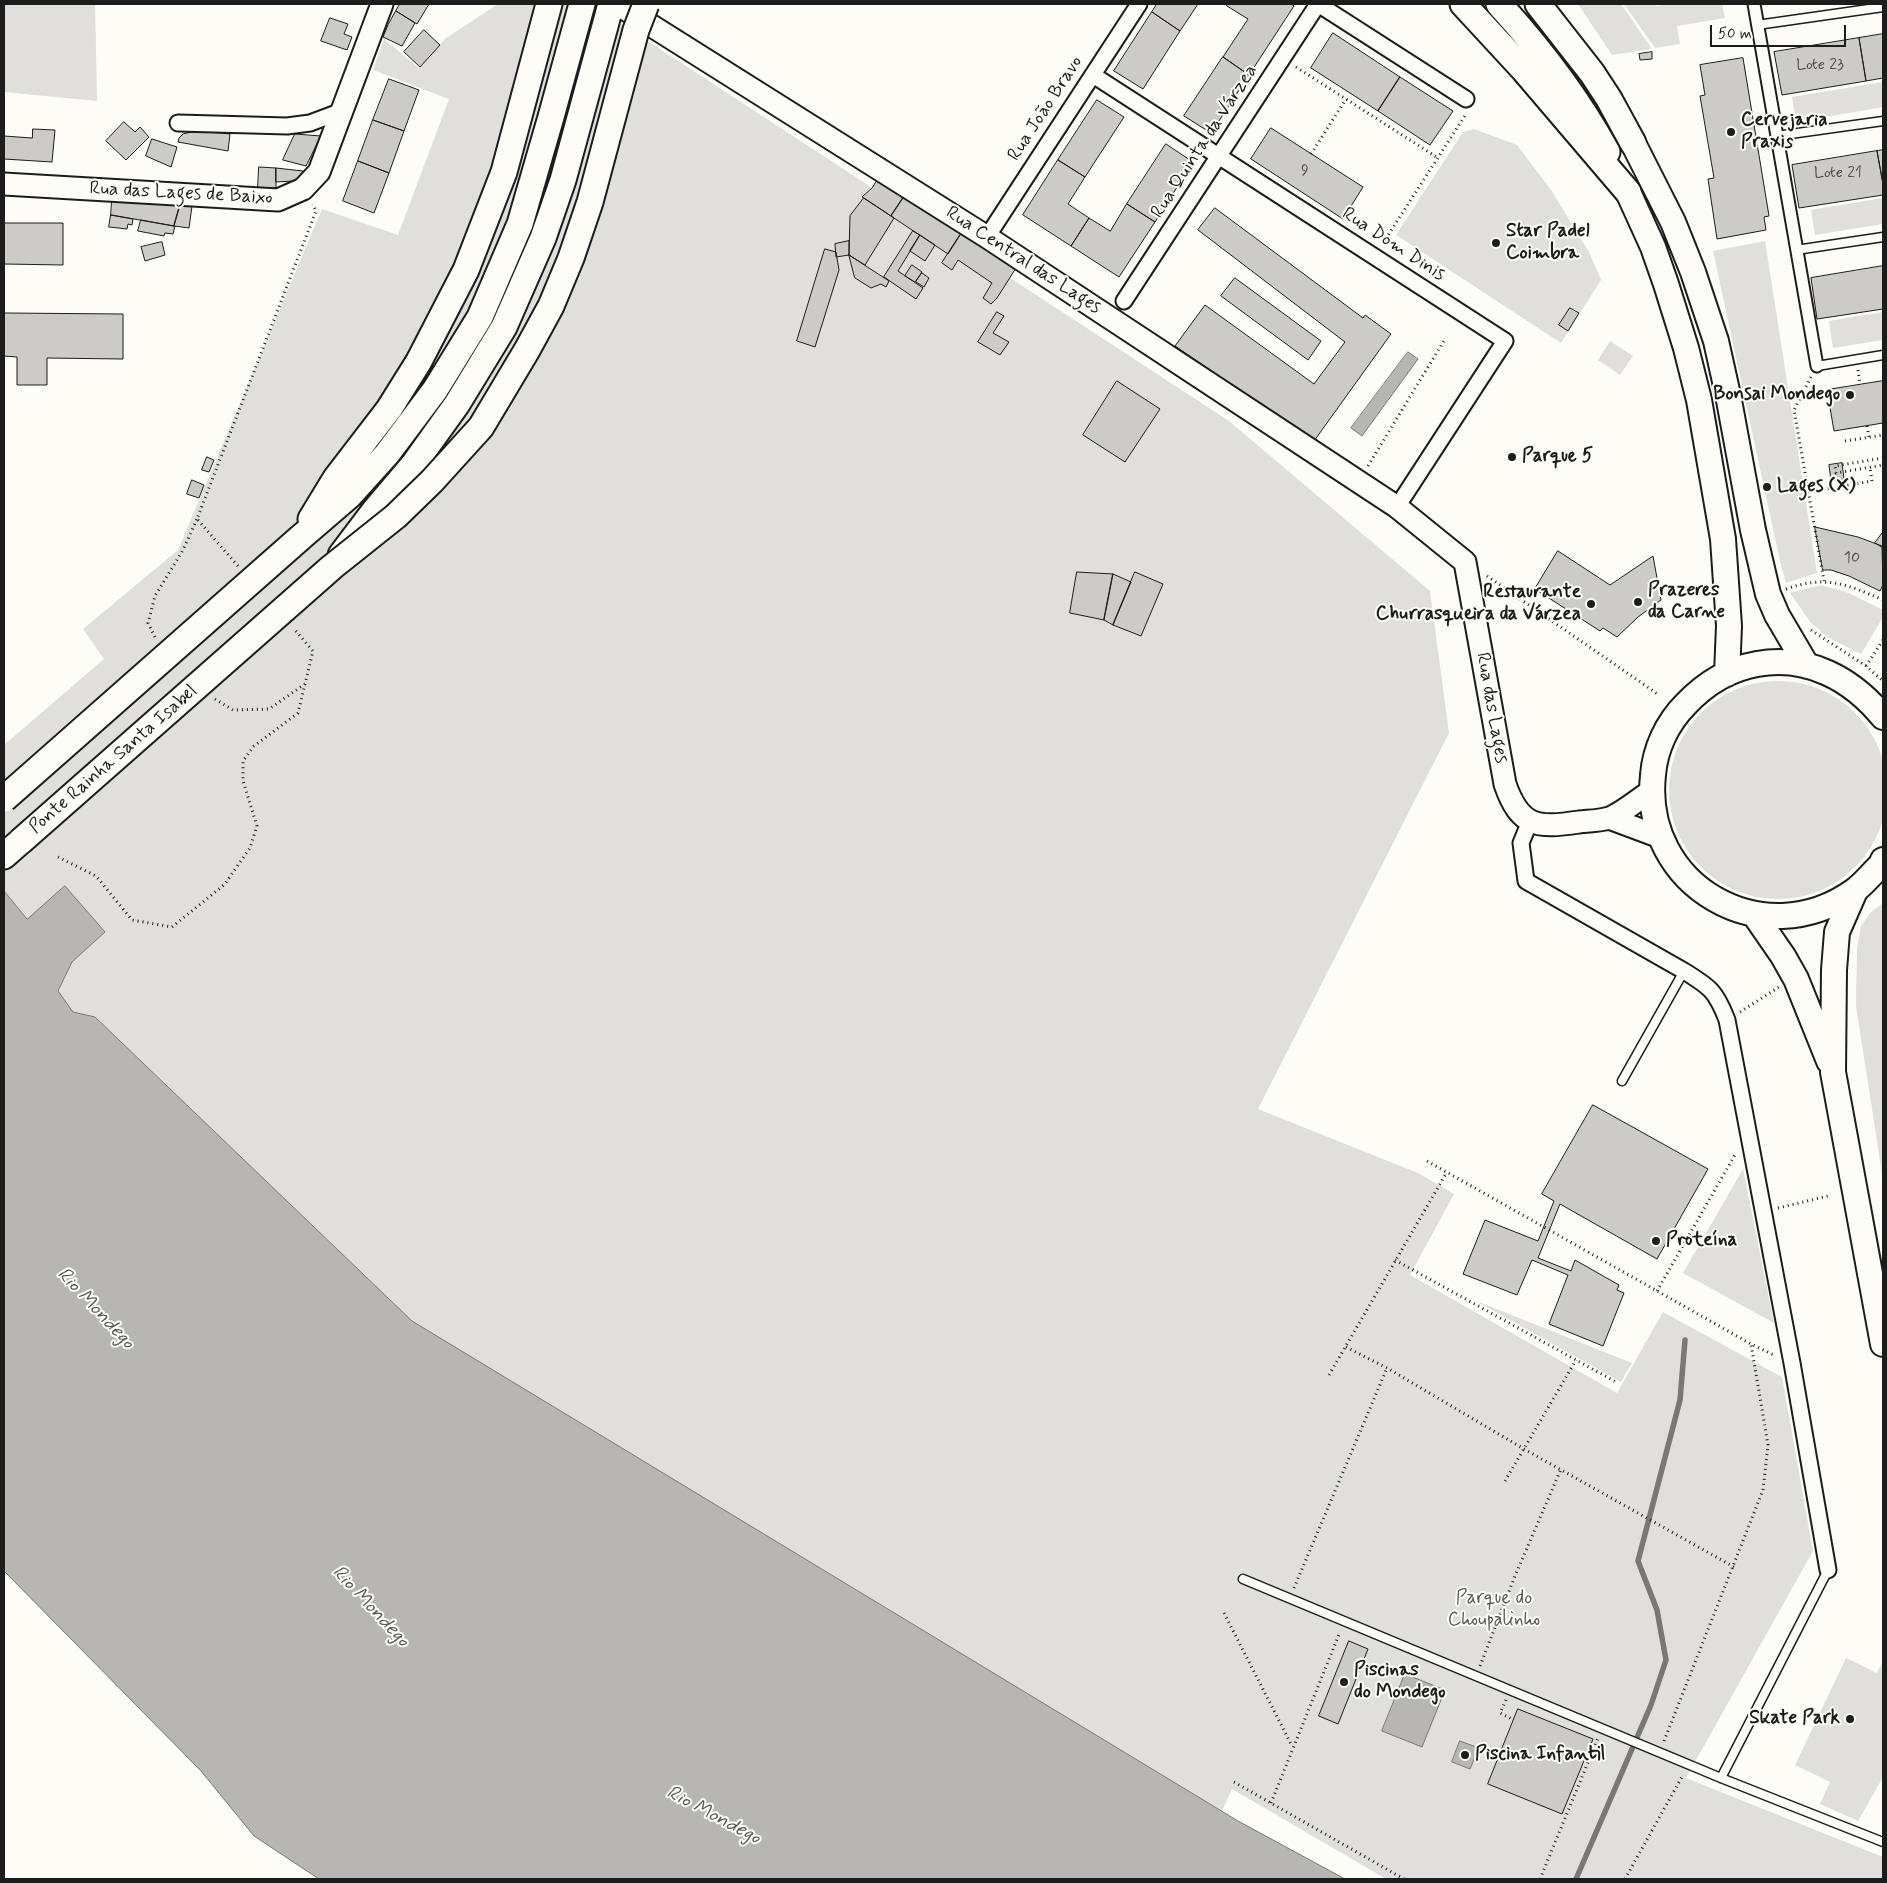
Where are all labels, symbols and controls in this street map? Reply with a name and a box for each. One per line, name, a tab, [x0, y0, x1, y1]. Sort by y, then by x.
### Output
scale bar	[1712, 15, 1848, 47]
text: 50 m	[1718, 24, 1752, 44]
street label: Rua João Bravo	[1004, 52, 1088, 166]
house number: Lote 23	[1796, 56, 1844, 76]
street label: Rua Quinta da Várzea	[1147, 61, 1263, 223]
place label: Cervejaria Praxis	[1741, 110, 1828, 154]
marker: Cervejaria Praxis	[1725, 126, 1737, 138]
house number: 9	[1301, 162, 1309, 182]
house number: Lote 21	[1814, 164, 1862, 184]
street label: Rua das Lages de Baixo	[89, 178, 273, 210]
street label: Rua Central das Lages	[941, 202, 1105, 320]
street label: Rua Dom Dinis	[1337, 203, 1449, 287]
place label: Star Padel Coimbra	[1506, 221, 1589, 265]
marker: Star Padel Coimbra	[1490, 237, 1502, 249]
place label: Bonsai Mondego	[1713, 384, 1840, 406]
marker: Bonsai Mondego	[1844, 389, 1856, 401]
place label: Parque 5	[1522, 446, 1593, 468]
marker: Parque 5	[1506, 451, 1518, 463]
place label: Lages (X)	[1777, 476, 1855, 498]
marker: Lages (X)	[1761, 481, 1773, 493]
house number: 10	[1844, 549, 1860, 569]
place label: Prazeres da Carne	[1648, 580, 1725, 624]
place label: Restaurante Churrasqueira da Várzea	[1376, 582, 1581, 626]
marker: Prazeres da Carne	[1632, 596, 1644, 608]
marker: Restaurante Churrasqueira da Várzea	[1585, 598, 1597, 610]
street label: Rua das Lages	[1470, 651, 1512, 765]
street label: Ponte Rainha Santa Isabel	[25, 681, 203, 839]
place label: Proteína	[1666, 1230, 1737, 1252]
marker: Proteína	[1650, 1235, 1662, 1247]
water label: Rio Mondego	[51, 1263, 139, 1355]
water label: Rio Mondego	[326, 1561, 414, 1653]
park label: Parque do Choupalinho	[1448, 1588, 1540, 1632]
place label: Piscinas do Mondego	[1354, 1660, 1445, 1704]
marker: Piscinas do Mondego	[1338, 1676, 1350, 1688]
place label: Skate Park	[1749, 1708, 1840, 1730]
marker: Skate Park	[1844, 1713, 1856, 1725]
place label: Piscina Infantil	[1475, 1744, 1605, 1766]
marker: Piscina Infantil	[1459, 1749, 1471, 1761]
water label: Rio Mondego	[662, 1781, 764, 1851]

